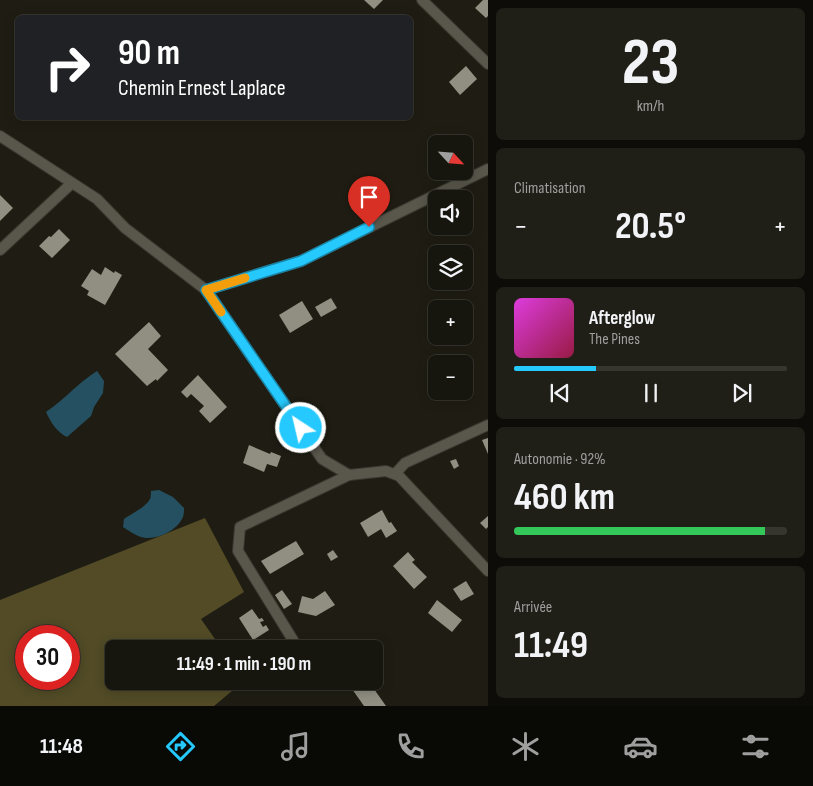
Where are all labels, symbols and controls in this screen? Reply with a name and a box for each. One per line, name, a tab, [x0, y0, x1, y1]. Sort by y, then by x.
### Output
text: 23	[622, 25, 679, 103]
text: 90 m	[118, 32, 180, 75]
icon: right	[35, 35, 100, 100]
text: Chemin Ernest Laplace	[118, 75, 286, 102]
text: km/h	[637, 97, 664, 116]
north arrow	[428, 135, 472, 180]
map controls	[428, 135, 473, 400]
pin	[348, 176, 390, 227]
text: Climatisation	[514, 179, 586, 198]
icon: arrive	[355, 183, 383, 211]
button: sound	[428, 190, 473, 235]
text: 20.5°	[615, 204, 686, 249]
text: −	[514, 210, 528, 243]
text: +	[773, 210, 787, 243]
button: layers	[428, 245, 473, 290]
button: +	[428, 300, 473, 345]
text: Afterglow	[589, 307, 655, 330]
text: The Pines	[589, 330, 640, 349]
button: −	[428, 355, 473, 400]
icon: previous	[546, 379, 574, 407]
icon: pause	[637, 379, 665, 407]
icon: next	[728, 379, 756, 407]
position arrow	[274, 401, 326, 453]
text: Autonomie · 92%	[514, 450, 606, 469]
text: 460 km	[514, 475, 615, 520]
text: Arrivée	[514, 598, 552, 617]
text: 11:49	[514, 623, 588, 668]
speed limit sign: 30	[15, 625, 80, 690]
text: 11:49 · 1 min · 190 m	[177, 653, 311, 676]
icon: directions	[163, 729, 198, 764]
icon: music	[278, 729, 313, 764]
icon: phone	[393, 729, 428, 764]
icon: climate	[508, 729, 543, 764]
icon: car	[623, 729, 658, 764]
icon: filters	[738, 729, 773, 764]
text: 11:48	[40, 733, 83, 760]

